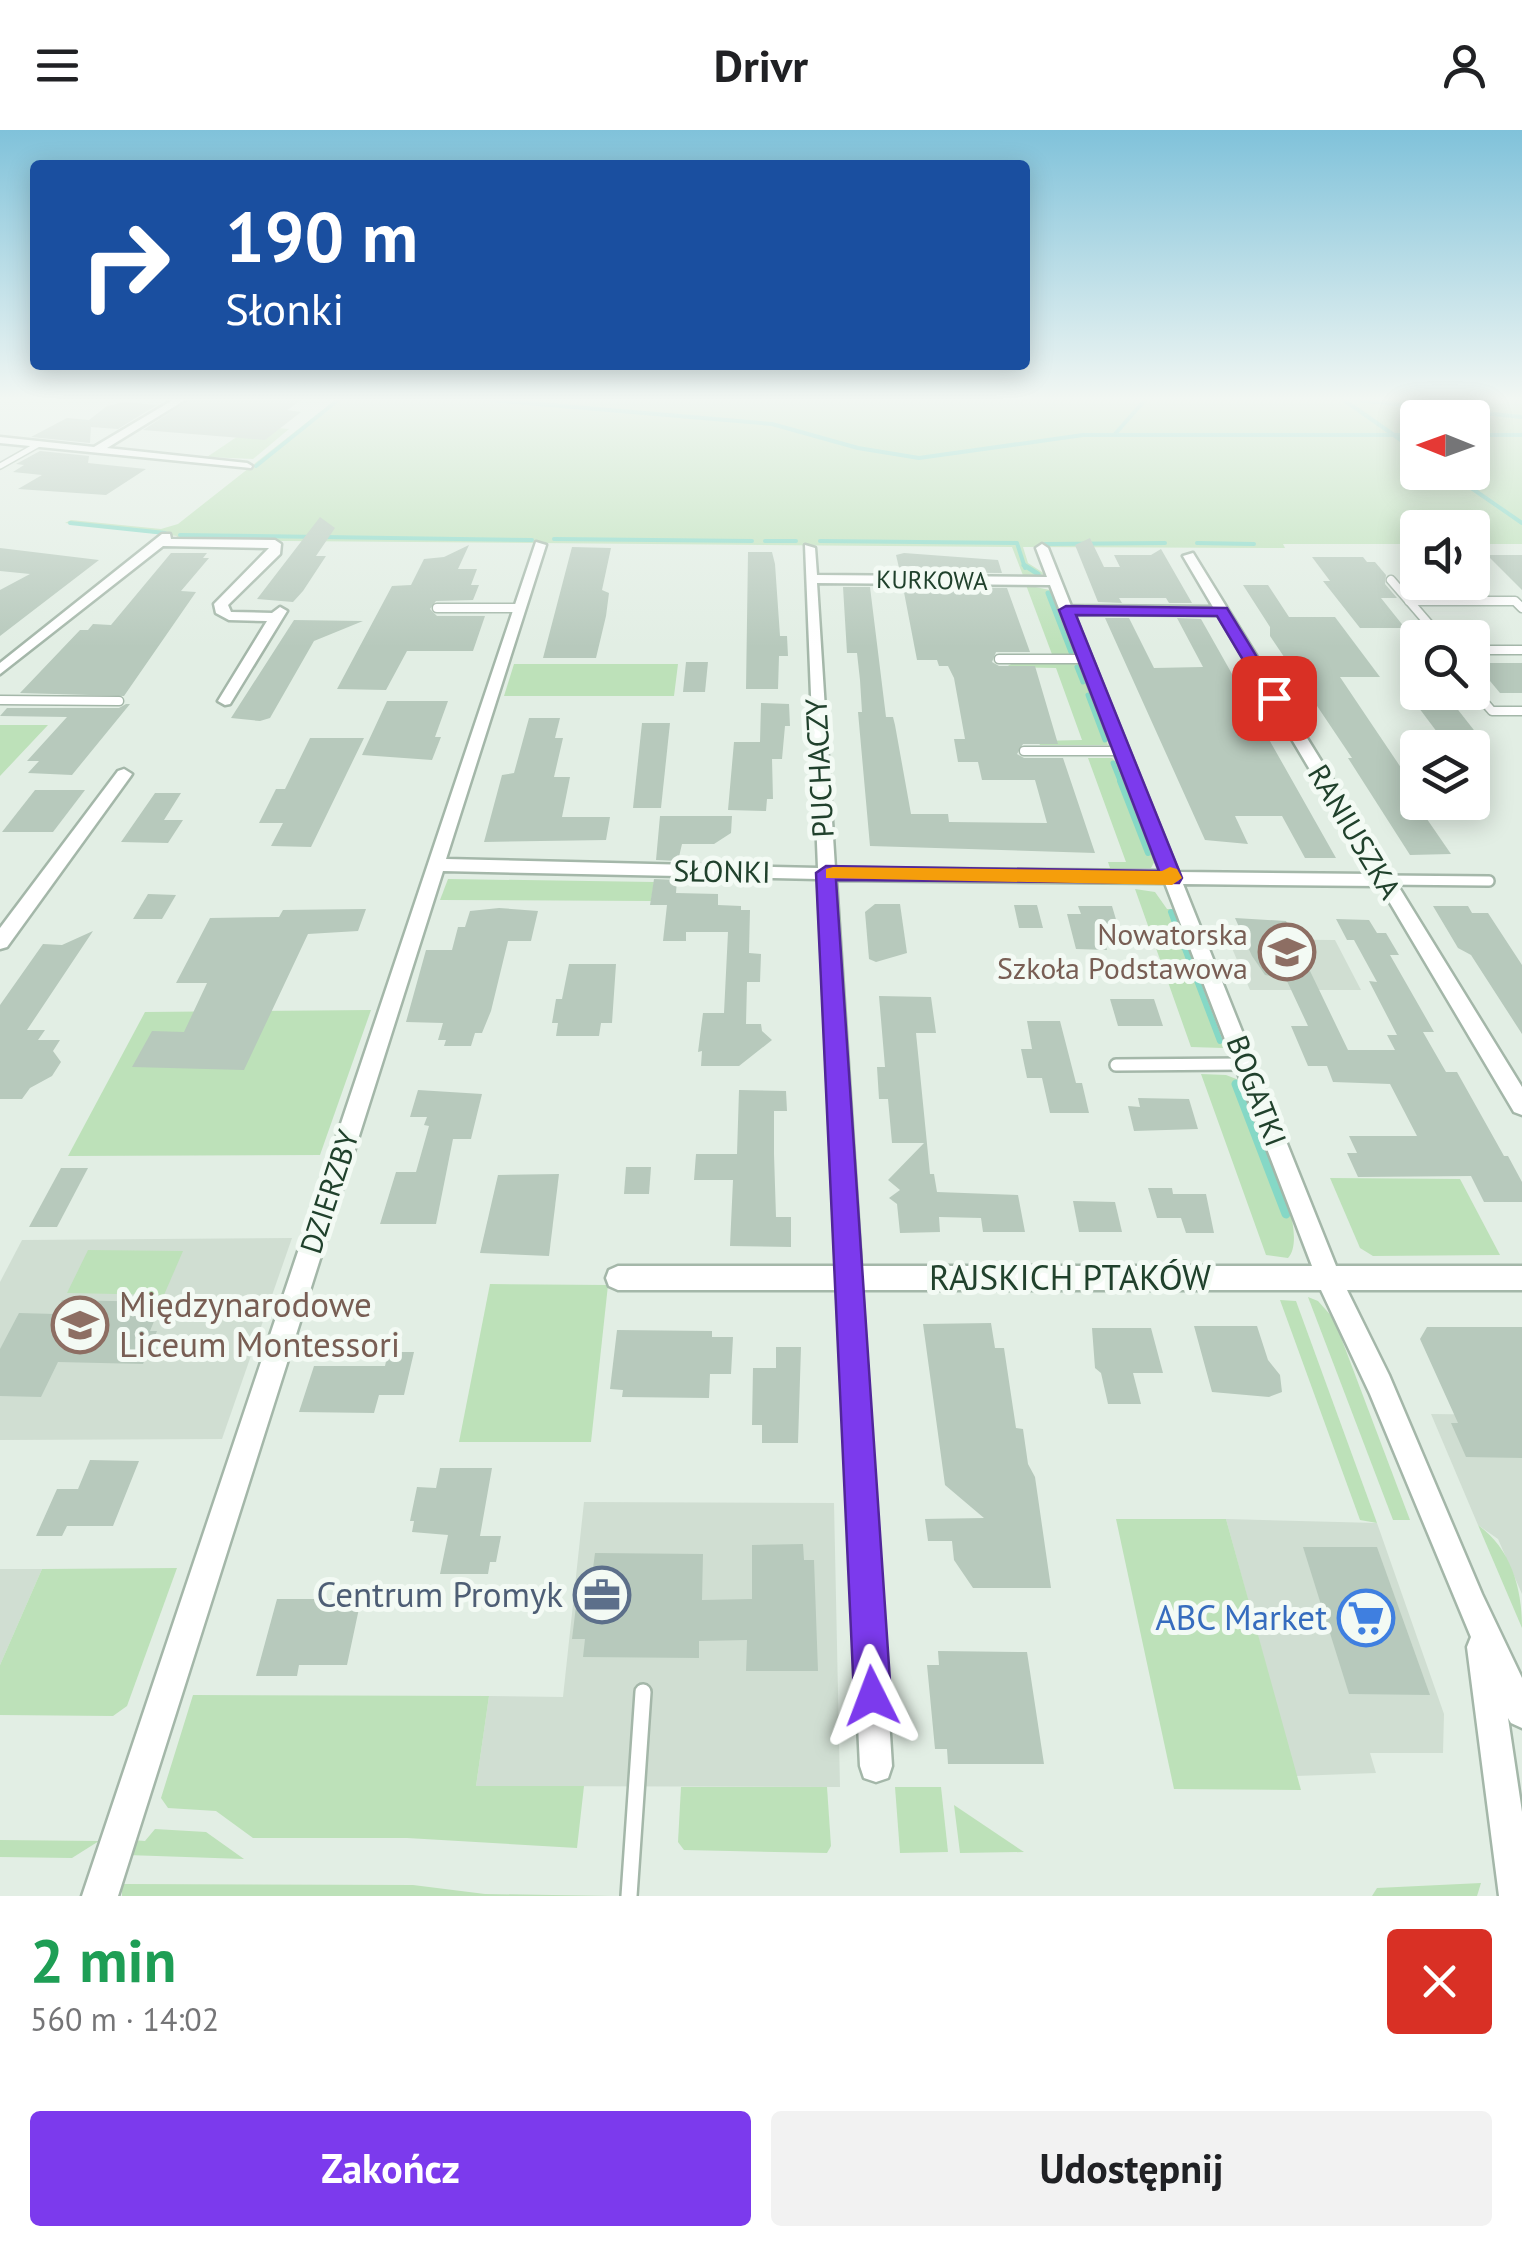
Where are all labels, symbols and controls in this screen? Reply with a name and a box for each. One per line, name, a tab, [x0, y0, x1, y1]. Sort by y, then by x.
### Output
text: Drivr	[714, 36, 808, 94]
icon: menu	[30, 38, 85, 93]
icon: person	[1437, 38, 1492, 93]
text: 190 m	[225, 191, 418, 281]
icon: right	[60, 200, 190, 330]
text: Słonki	[225, 279, 344, 337]
north arrow	[1400, 400, 1490, 490]
map controls	[1400, 400, 1490, 820]
button: sound	[1400, 510, 1490, 600]
street label: KURKOWA	[876, 563, 988, 597]
button: search	[1400, 620, 1490, 710]
pin	[1232, 656, 1317, 741]
icon: arrive	[1247, 671, 1302, 726]
street label: PUCHACZY	[795, 697, 842, 839]
button: layers	[1400, 730, 1490, 820]
street label: RANIUSZKA	[1300, 757, 1411, 906]
street label: SŁONKI	[673, 850, 771, 891]
place label: Nowatorska Szkoła Podstawowa	[997, 914, 1248, 987]
school or university icon: Nowatorska Szkoła Podstawowa	[1257, 922, 1317, 982]
street label: BOGATKI	[1218, 1030, 1296, 1151]
street label: DZIERZBY	[290, 1124, 367, 1258]
street label: RAJSKICH PTAKÓW	[929, 1254, 1211, 1300]
place label: Międzynarodowe Liceum Montessori	[119, 1281, 400, 1367]
school or university icon: Międzynarodowe Liceum Montessori	[50, 1295, 110, 1355]
office icon: Centrum Promyk	[572, 1565, 632, 1625]
place label: Centrum Promyk	[316, 1571, 563, 1617]
supermarket icon: ABC Market	[1336, 1588, 1396, 1648]
place label: ABC Market	[1155, 1594, 1327, 1640]
position arrow	[820, 1644, 924, 1748]
text: 2 min	[30, 1921, 176, 1999]
button: close	[1387, 1929, 1492, 2034]
text: 560 m · 14:02	[30, 1998, 219, 2040]
button: Zakończ	[30, 2111, 751, 2226]
button: Udostępnij	[771, 2111, 1492, 2226]

